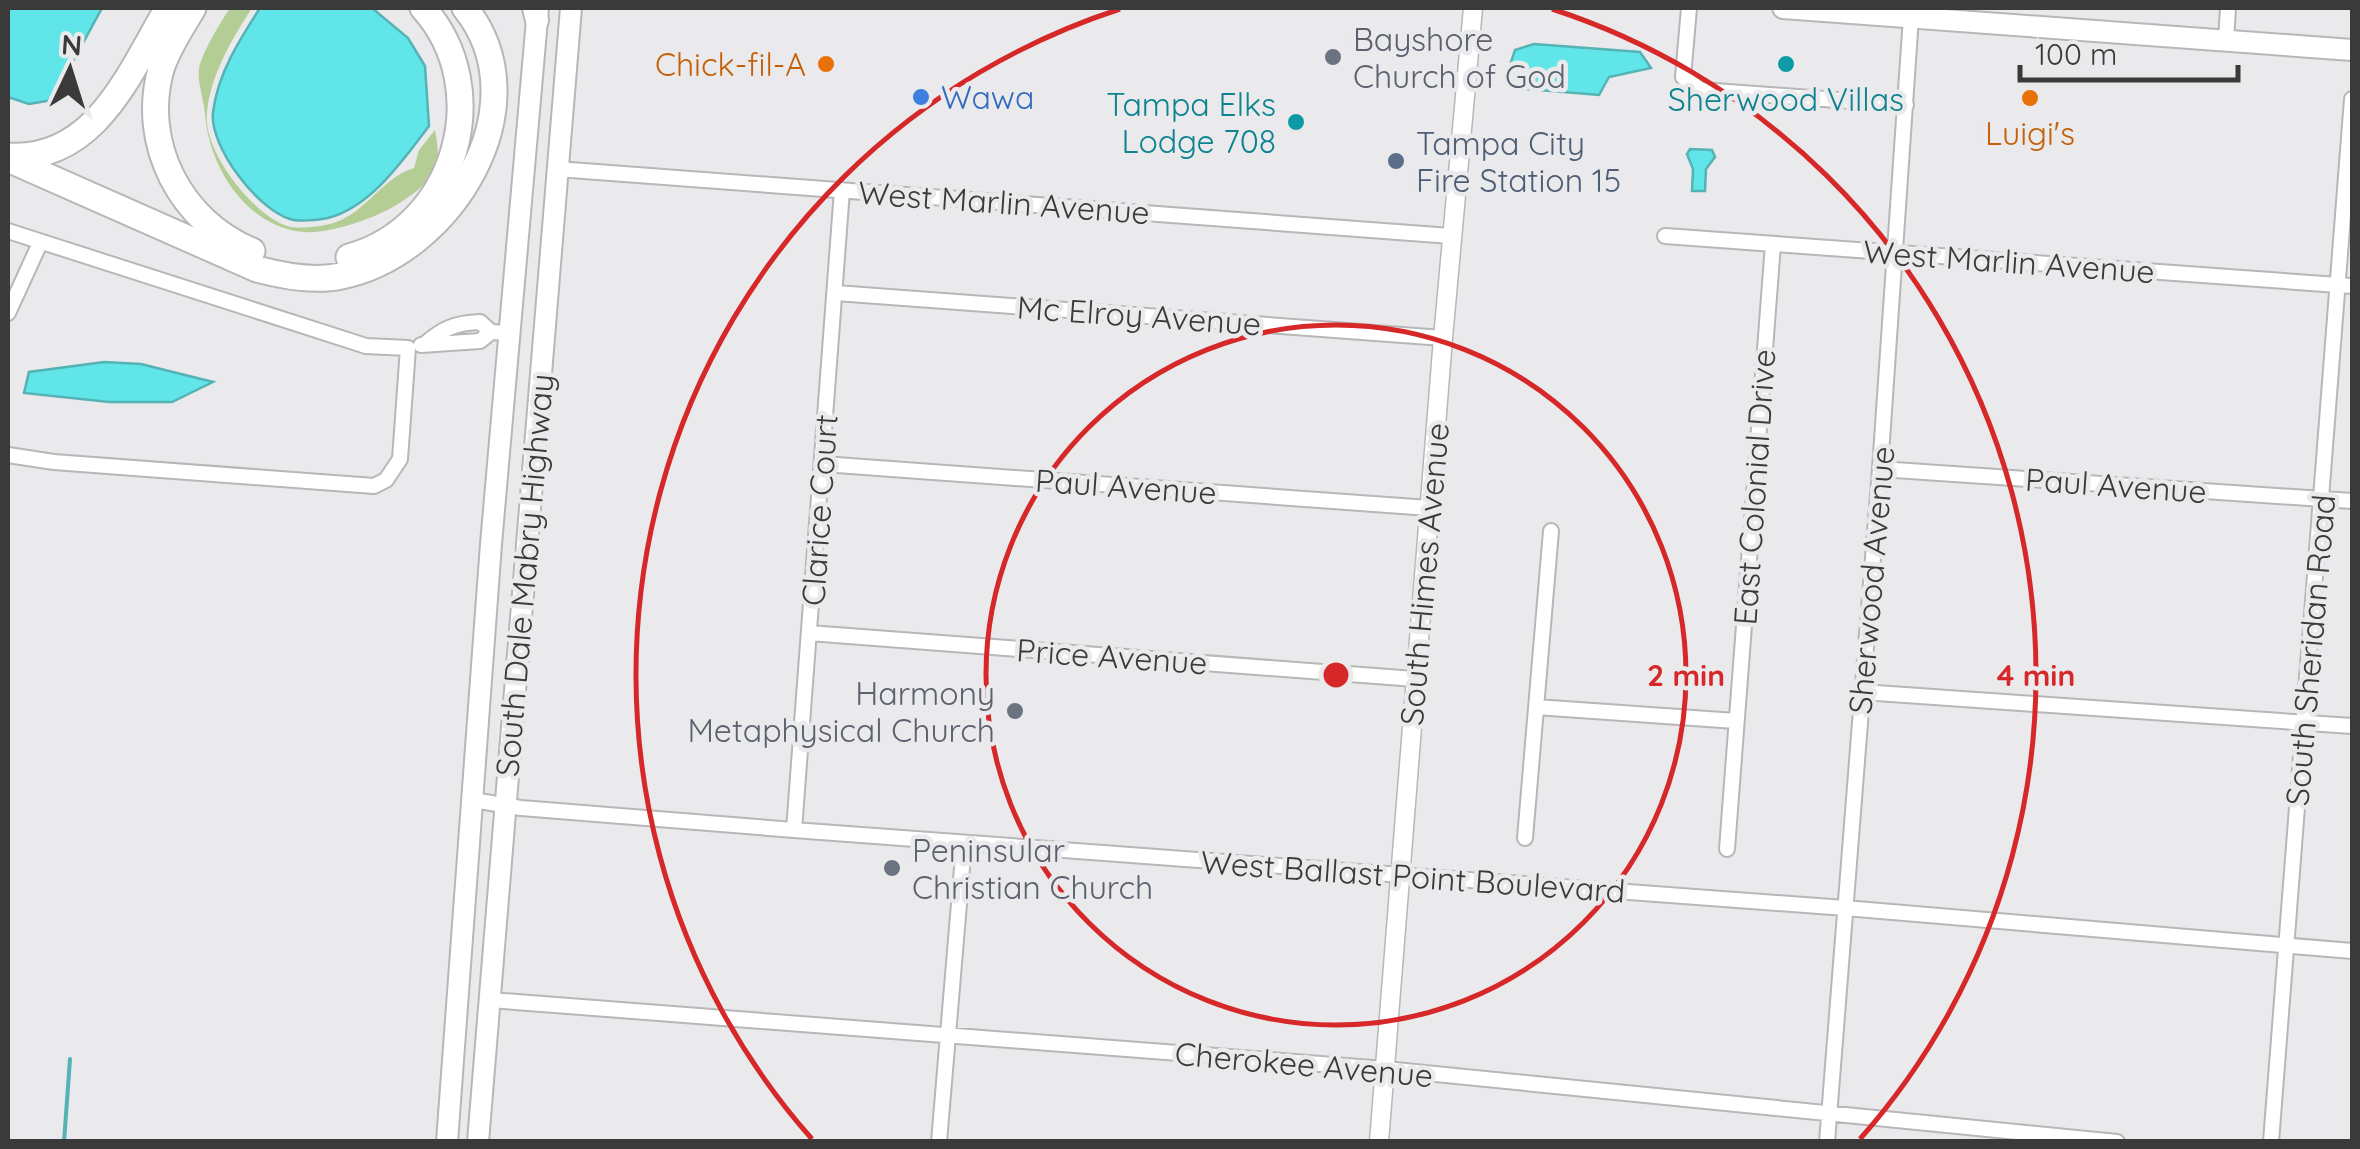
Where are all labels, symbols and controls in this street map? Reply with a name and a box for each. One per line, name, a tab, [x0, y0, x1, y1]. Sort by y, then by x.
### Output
place label: Bayshore Church of God	[1353, 19, 1566, 96]
north arrow	[20, 20, 120, 120]
scale bar	[2020, 20, 2238, 82]
text: N	[60, 26, 83, 63]
text: 100 m	[2035, 35, 2117, 73]
place label: Chick-fil-A	[655, 44, 806, 84]
marker: Bayshore Church of God	[1322, 46, 1344, 68]
marker: Chick-fil-A	[815, 53, 837, 75]
marker: Sherwood Villas	[1775, 53, 1797, 75]
place label: Wawa	[941, 77, 1034, 117]
place label: Sherwood Villas	[1668, 79, 1904, 119]
place label: Tampa Elks Lodge 708	[1106, 84, 1276, 161]
marker: Wawa	[910, 86, 932, 108]
marker: Luigi's	[2019, 87, 2041, 109]
marker: Tampa Elks Lodge 708	[1285, 111, 1307, 133]
place label: Luigi's	[1985, 113, 2075, 153]
place label: Tampa City Fire Station 15	[1416, 123, 1621, 200]
marker: Tampa City Fire Station 15	[1385, 150, 1407, 172]
street label: West Marlin Avenue	[857, 172, 1151, 232]
street label: West Marlin Avenue	[1862, 231, 2156, 291]
street label: Mc Elroy Avenue	[1016, 287, 1262, 343]
street label: East Colonial Drive	[1724, 348, 1784, 626]
street label: South Dale Mabry Highway	[486, 372, 562, 778]
street label: Clarice Court	[792, 413, 846, 607]
street label: South Himes Avenue	[1391, 421, 1457, 727]
street label: Sherwood Avenue	[1839, 445, 1903, 715]
street label: Paul Avenue	[2024, 459, 2208, 511]
street label: Paul Avenue	[1034, 460, 1218, 512]
street label: South Sheridan Road	[2276, 493, 2344, 807]
street label: Price Avenue	[1015, 629, 1209, 683]
text: 2 min	[1647, 656, 1725, 694]
text: 4 min	[1997, 656, 2075, 694]
centre of rings	[1318, 657, 1354, 693]
place label: Harmony Metaphysical Church	[687, 673, 995, 750]
marker: Harmony Metaphysical Church	[1004, 700, 1026, 722]
place label: Peninsular Christian Church	[912, 830, 1153, 907]
street label: West Ballast Point Boulevard	[1199, 841, 1627, 911]
marker: Peninsular Christian Church	[881, 857, 903, 879]
street label: Cherokee Avenue	[1173, 1033, 1435, 1095]

